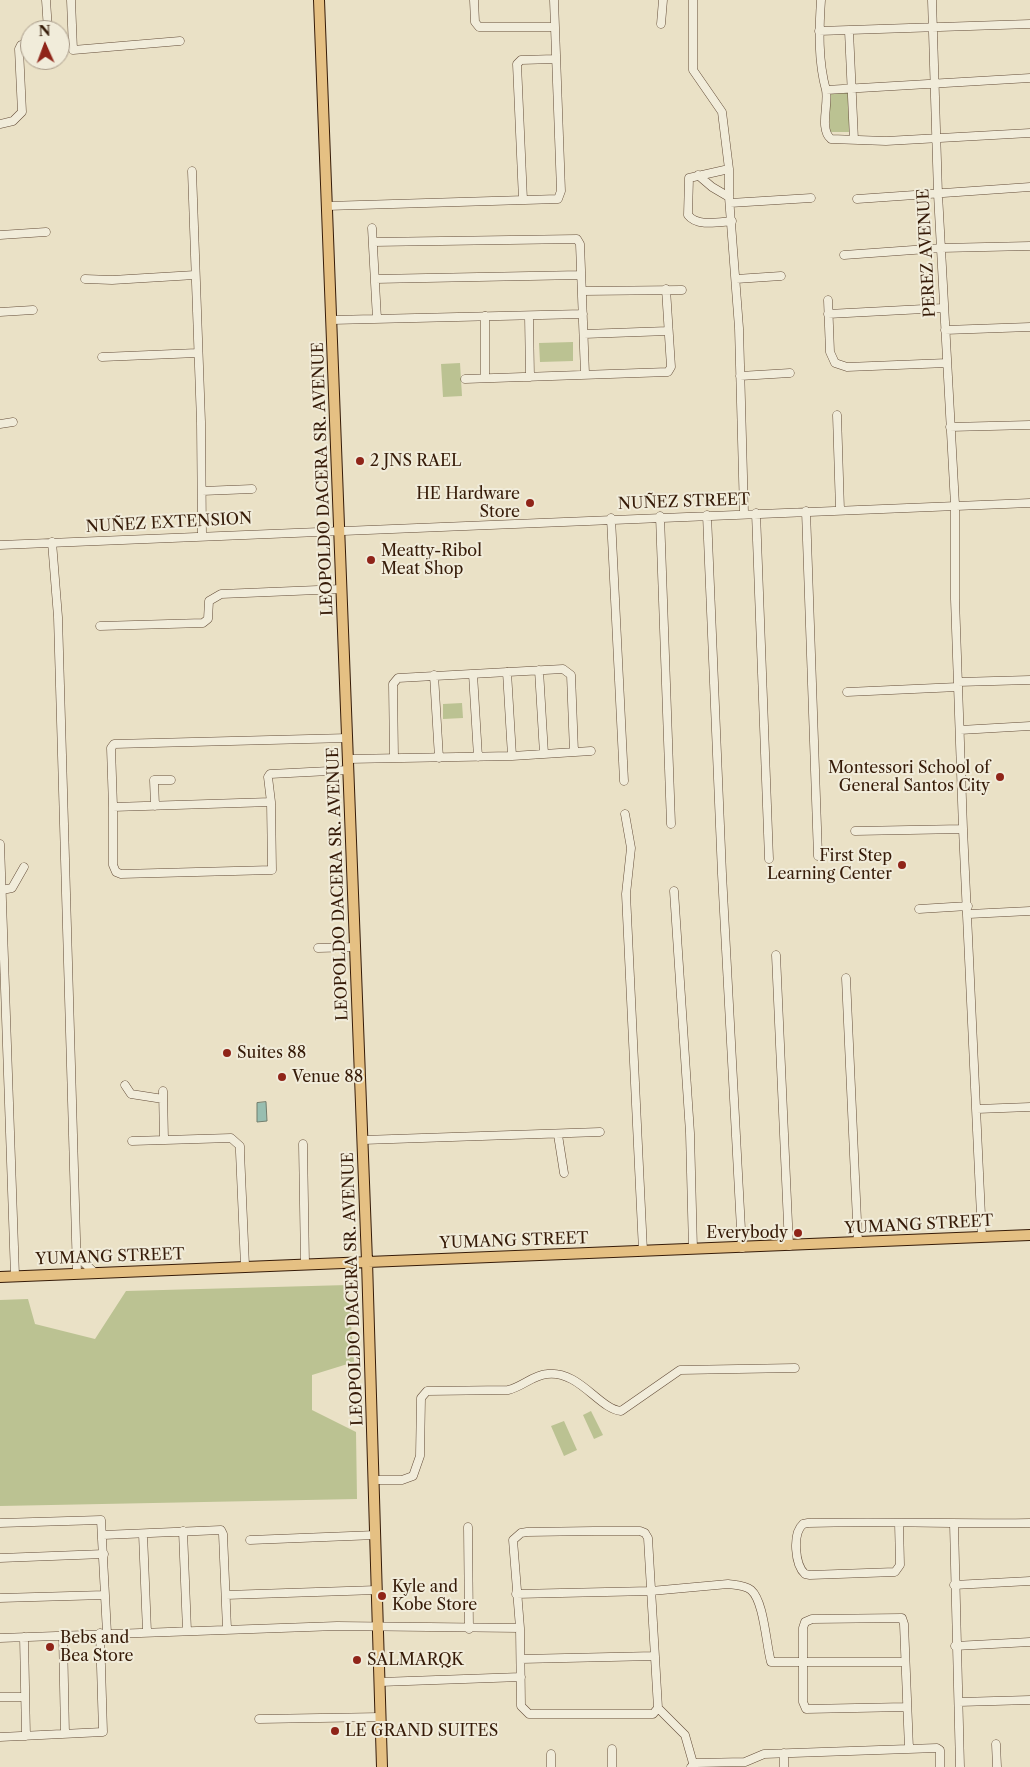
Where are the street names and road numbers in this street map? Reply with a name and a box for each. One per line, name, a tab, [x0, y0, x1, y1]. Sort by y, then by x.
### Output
street label: PEREZ AVENUE	[914, 188, 940, 318]
street label: LEOPOLDO DACERA SR. AVENUE	[309, 342, 337, 616]
street label: NUÑEZ STREET	[618, 490, 750, 514]
street label: NUÑEZ EXTENSION	[85, 509, 253, 537]
street label: LEOPOLDO DACERA SR. AVENUE	[324, 747, 352, 1021]
street label: LEOPOLDO DACERA SR. AVENUE	[339, 1152, 367, 1426]
street label: YUMANG STREET	[844, 1212, 994, 1238]
street label: YUMANG STREET	[439, 1229, 589, 1253]
street label: YUMANG STREET	[35, 1245, 185, 1269]

